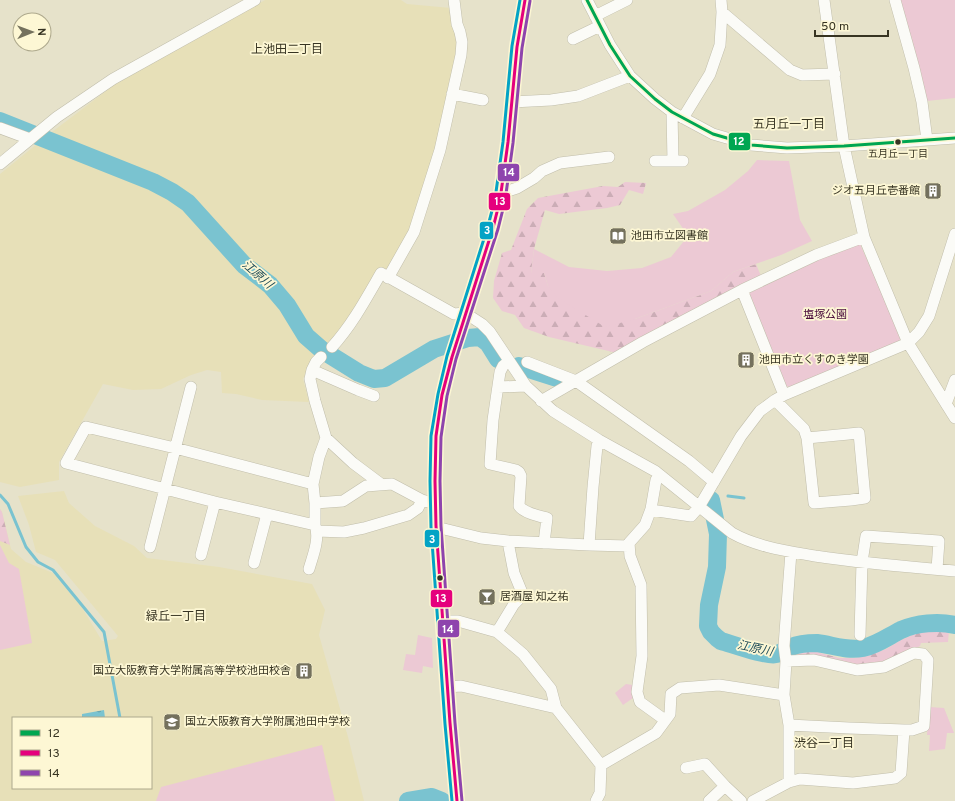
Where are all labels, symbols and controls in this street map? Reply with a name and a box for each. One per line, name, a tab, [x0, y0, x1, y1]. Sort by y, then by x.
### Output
north arrow	[12, 12, 52, 52]
scale bar	[815, 12, 888, 38]
text: 50 m	[821, 19, 849, 35]
text: N	[34, 28, 48, 36]
district label: 上池田二丁目	[251, 42, 323, 58]
district label: 五月丘一丁目	[753, 117, 825, 133]
line badge: 12	[728, 132, 751, 151]
text: 12	[733, 135, 745, 149]
marker: 五月丘一丁目	[893, 137, 903, 147]
place label: 五月丘一丁目	[868, 148, 928, 161]
line badge: 14	[497, 163, 520, 182]
text: 14	[503, 166, 515, 180]
building icon: ジオ五月丘壱番館	[923, 181, 943, 201]
place label: ジオ五月丘壱番館	[832, 184, 920, 198]
line badge: 13	[488, 192, 511, 211]
text: 13	[495, 195, 506, 209]
line badge: 3	[479, 221, 494, 240]
text: 3	[484, 224, 490, 238]
library icon: 池田市立図書館	[608, 226, 628, 246]
place label: 池田市立図書館	[631, 229, 708, 243]
water label: 江原川	[238, 257, 277, 294]
park label: 塩塚公園	[803, 308, 847, 322]
building icon: 池田市立くすのき学園	[736, 350, 756, 370]
place label: 池田市立くすのき学園	[759, 353, 869, 367]
line badge: 3	[424, 529, 440, 548]
text: 3	[429, 533, 435, 547]
unlabelled marker	[435, 573, 445, 583]
bar icon: 居酒屋 知之祐	[477, 587, 497, 607]
line badge: 13	[430, 589, 453, 608]
place label: 居酒屋 知之祐	[500, 590, 569, 604]
text: 13	[436, 592, 447, 606]
district label: 緑丘一丁目	[146, 609, 206, 625]
line badge: 14	[437, 619, 460, 638]
text: 14	[442, 623, 454, 637]
water label: 江原川	[736, 637, 776, 661]
building icon: 国立大阪教育大学附属高等学校池田校舎	[294, 661, 314, 681]
place label: 国立大阪教育大学附属高等学校池田校舎	[93, 664, 291, 678]
school or university icon: 国立大阪教育大学附属池田中学校	[162, 712, 182, 732]
place label: 国立大阪教育大学附属池田中学校	[185, 715, 350, 729]
legend	[12, 717, 152, 789]
text: 12	[48, 726, 60, 742]
district label: 渋谷一丁目	[794, 736, 854, 752]
text: 13	[48, 746, 60, 762]
text: 14	[48, 766, 60, 782]

